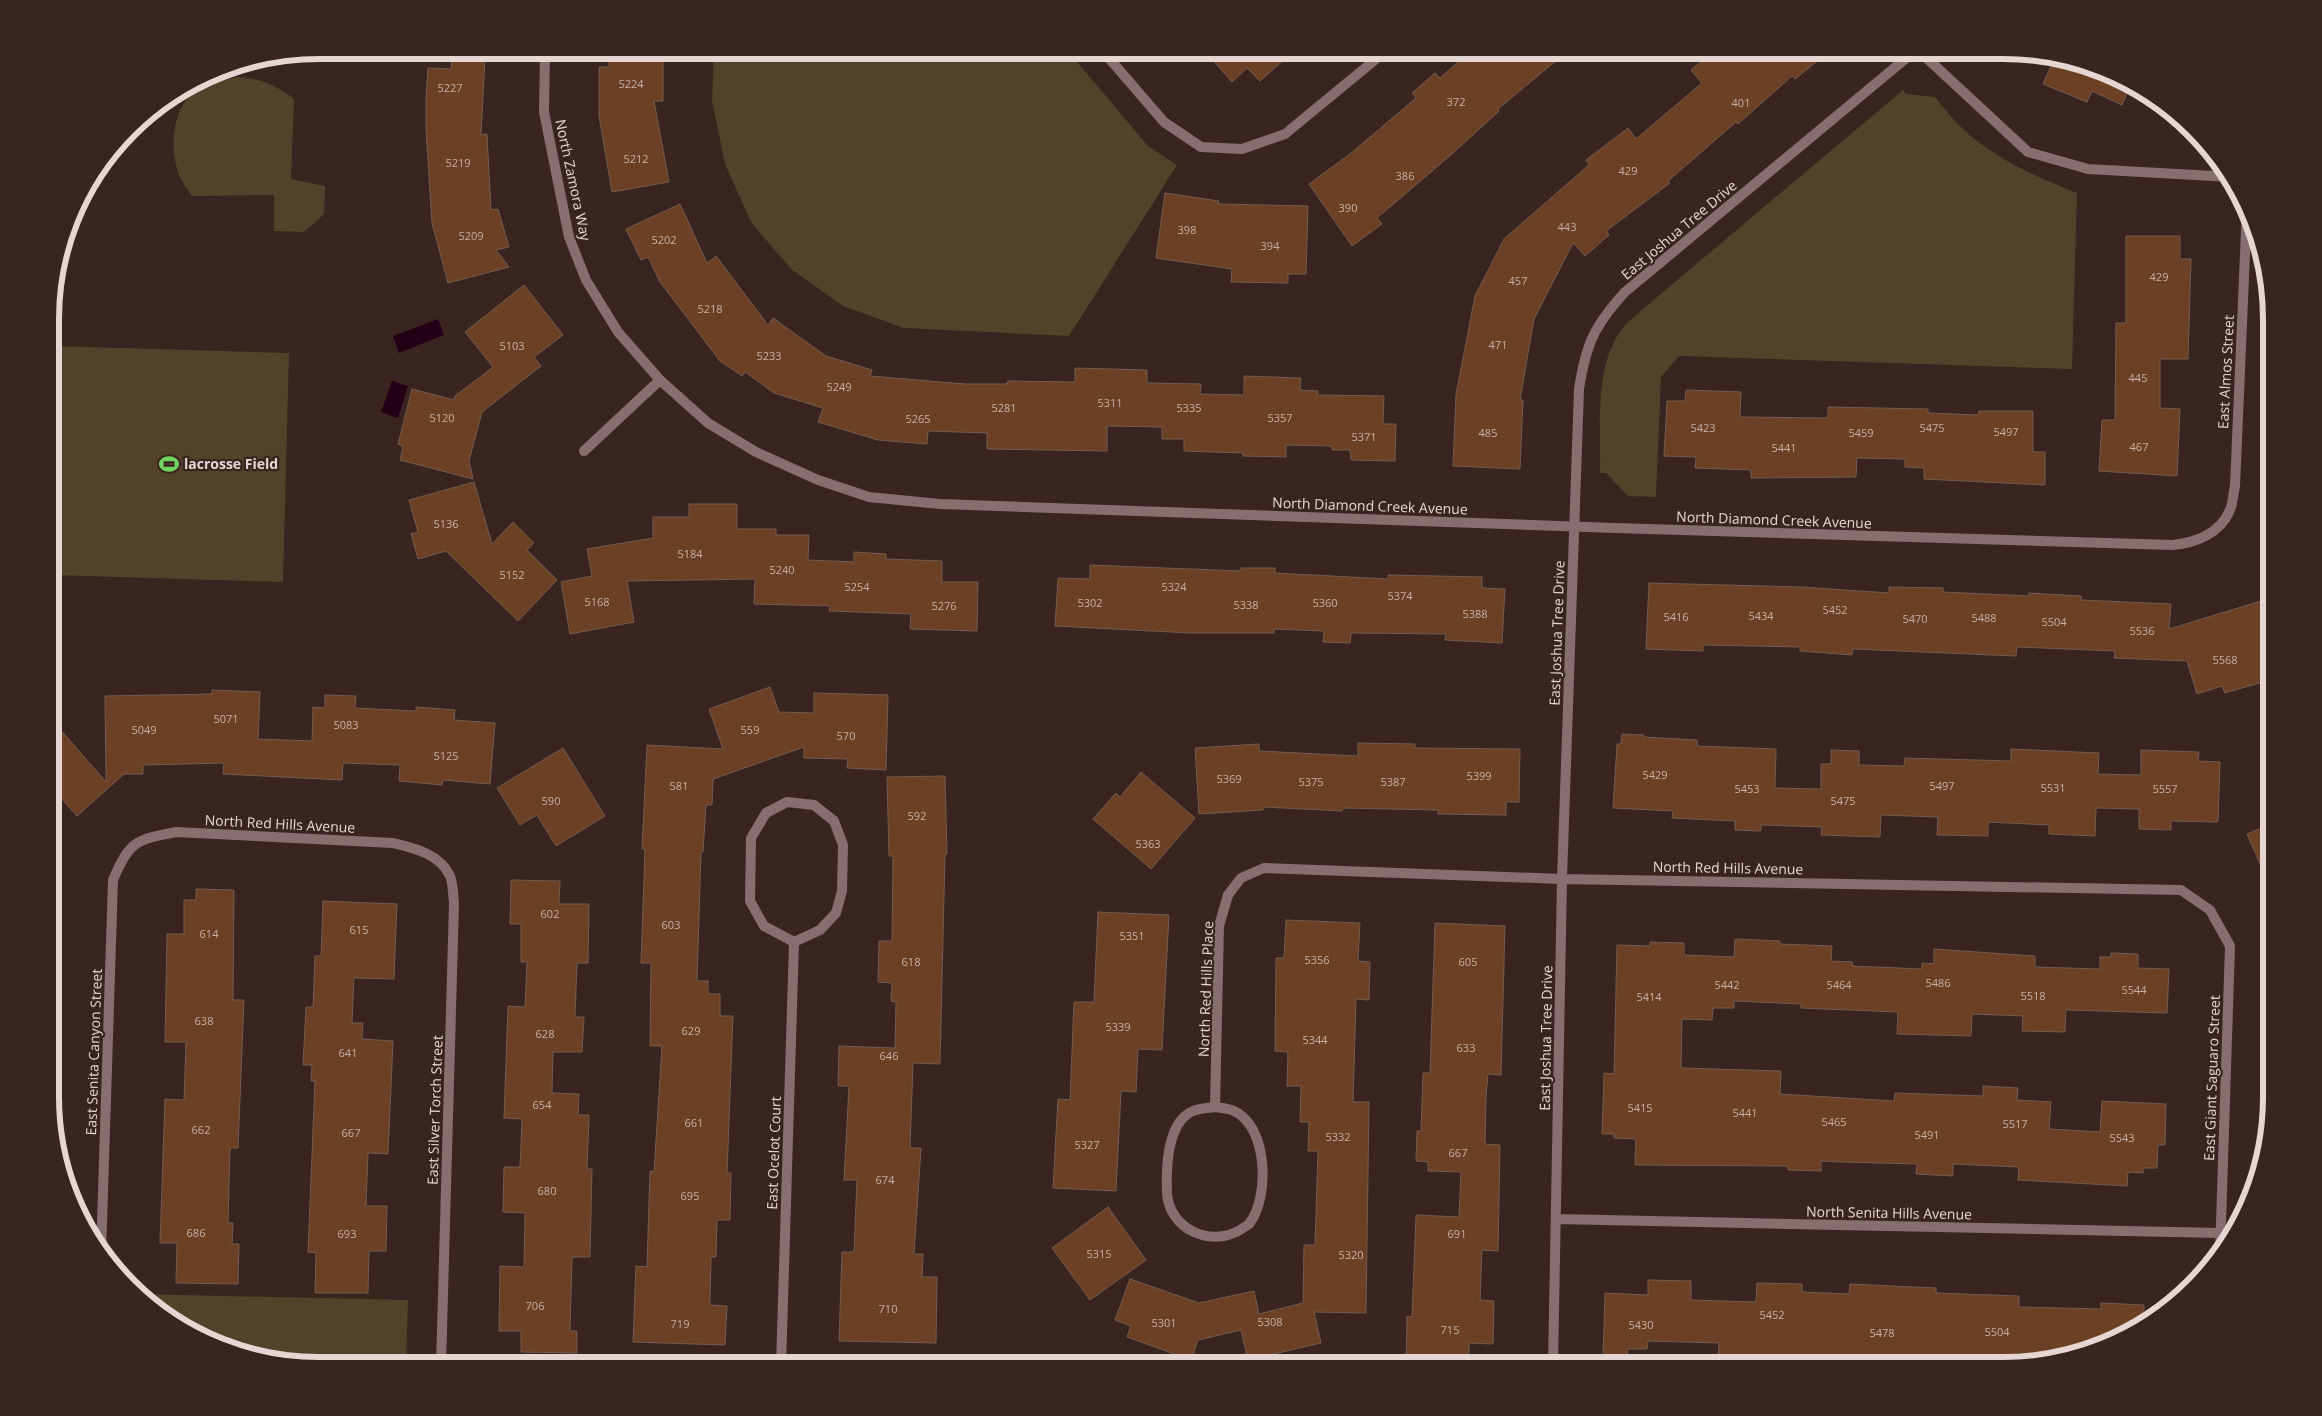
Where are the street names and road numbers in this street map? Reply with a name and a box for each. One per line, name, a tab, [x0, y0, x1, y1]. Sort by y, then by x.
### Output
street label: North Zamora Way	[551, 117, 596, 243]
street label: East Joshua Tree Drive	[1617, 176, 1741, 284]
street label: East Almos Street	[2213, 315, 2238, 429]
street label: North Diamond Creek Avenue	[1272, 493, 1468, 518]
street label: North Diamond Creek Avenue	[1676, 507, 1872, 532]
street label: East Joshua Tree Drive	[1544, 560, 1569, 706]
street label: North Red Hills Avenue	[204, 810, 356, 837]
street label: North Red Hills Avenue	[1653, 857, 1804, 878]
street label: North Red Hills Place	[1194, 920, 1217, 1057]
street label: East Joshua Tree Drive	[1535, 965, 1556, 1111]
street label: East Senita Canyon Street	[81, 968, 106, 1136]
street label: East Giant Saguaro Street	[2199, 995, 2224, 1161]
street label: East Silver Torch Street	[422, 1035, 447, 1185]
street label: East Ocelot Court	[762, 1096, 785, 1210]
street label: North Senita Hills Avenue	[1806, 1202, 1972, 1223]

